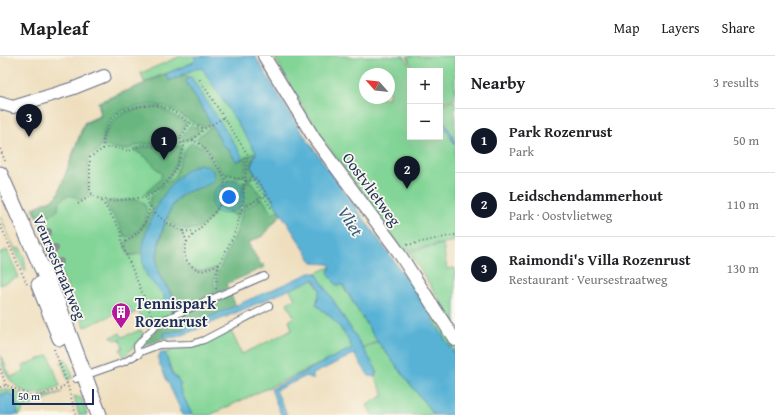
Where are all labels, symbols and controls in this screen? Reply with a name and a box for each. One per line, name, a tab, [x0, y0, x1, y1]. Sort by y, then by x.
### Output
text: Mapleaf	[20, 14, 89, 42]
text: Map	[614, 18, 640, 38]
text: Layers	[662, 18, 700, 38]
text: Share	[722, 18, 755, 38]
north arrow	[359, 68, 395, 104]
map controls	[407, 68, 443, 140]
button: +	[407, 68, 443, 104]
text: Nearby	[471, 70, 525, 95]
text: 3 results	[713, 73, 759, 92]
pin: 3	[16, 104, 42, 137]
button: −	[407, 104, 443, 140]
text: Park Rozenrust	[509, 121, 612, 142]
pin: 1	[151, 127, 177, 160]
text: 1	[481, 131, 487, 150]
text: 50 m	[733, 131, 759, 150]
text: Park	[509, 142, 534, 161]
street label: Oostvlietweg	[337, 147, 407, 231]
pin: 2	[394, 156, 420, 189]
text: Leidschendammerhout	[509, 185, 663, 206]
your location	[219, 187, 239, 207]
text: 2	[481, 195, 487, 214]
text: 110 m	[727, 195, 759, 214]
water label: Vliet	[332, 201, 370, 241]
text: Park · Oostvlietweg	[509, 206, 612, 225]
street label: Veursestraatweg	[27, 211, 93, 323]
text: Raimondi's Villa Rozenrust	[509, 249, 691, 270]
text: 3	[481, 259, 487, 278]
text: 130 m	[727, 259, 759, 278]
text: Restaurant · Veursestraatweg	[509, 270, 668, 289]
place label: Tennispark Rozenrust	[135, 291, 217, 333]
building icon: Tennispark Rozenrust	[110, 301, 132, 329]
scale bar	[12, 387, 94, 406]
text: 50 m	[18, 388, 40, 404]

